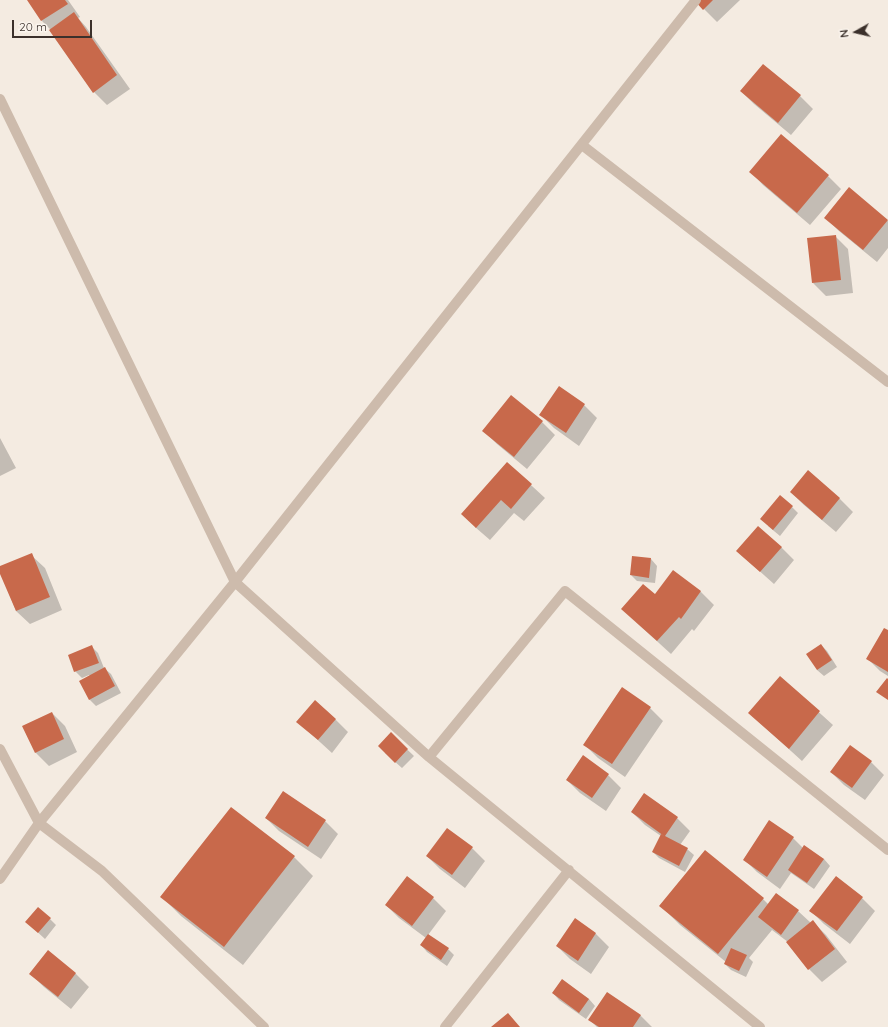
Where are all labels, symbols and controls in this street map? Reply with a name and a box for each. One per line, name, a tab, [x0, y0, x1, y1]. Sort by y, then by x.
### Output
scale bar	[14, 12, 94, 38]
north arrow	[836, 12, 876, 52]
text: 20 m	[19, 19, 47, 34]
text: N	[837, 29, 852, 39]

